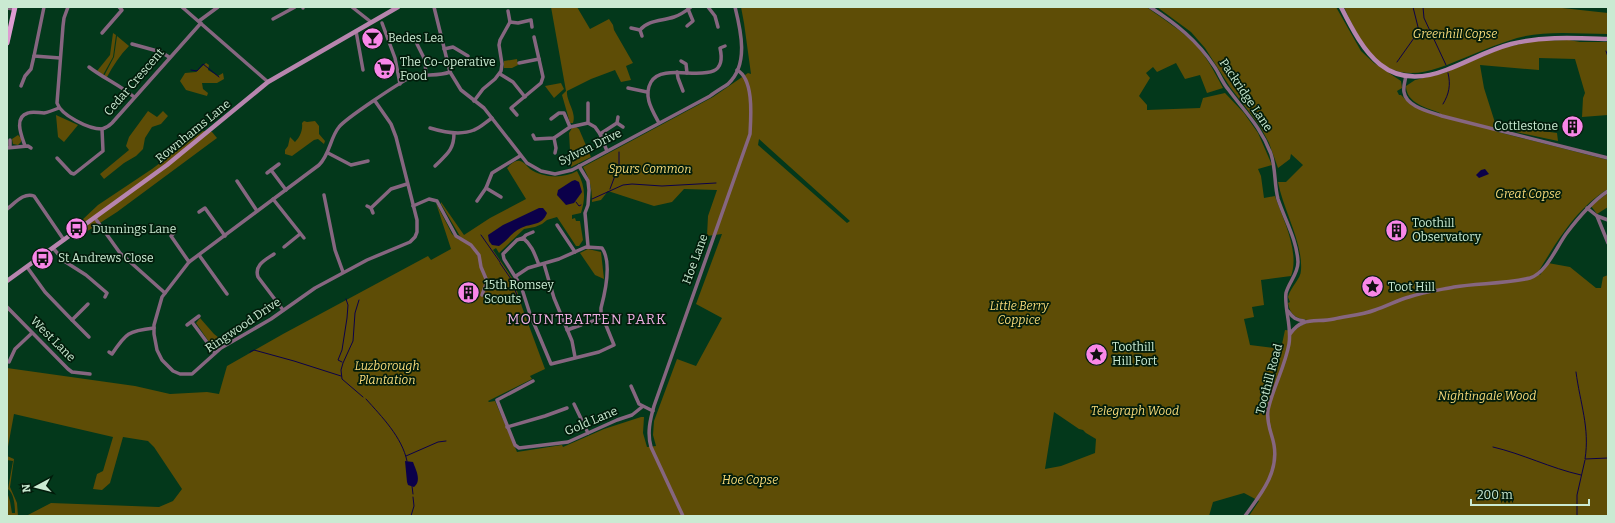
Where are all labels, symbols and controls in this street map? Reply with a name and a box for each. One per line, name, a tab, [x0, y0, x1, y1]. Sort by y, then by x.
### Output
bar icon: Bedes Lea	[360, 25, 386, 51]
park label: Greenhill Copse	[1413, 27, 1497, 41]
place label: Bedes Lea	[388, 31, 444, 45]
street label: Cedar Crescent	[101, 45, 167, 118]
place label: The Co-operative Food	[400, 55, 496, 83]
supermarket icon: The Co-operative Food	[372, 56, 398, 82]
street label: Packridge Lane	[1217, 56, 1275, 134]
street label: Rownhams Lane	[153, 97, 233, 165]
building icon: Cottlestone	[1560, 113, 1586, 139]
place label: Cottlestone	[1494, 119, 1558, 133]
street label: Sylvan Drive	[556, 126, 624, 168]
park label: Spurs Common	[608, 162, 692, 176]
park label: Great Copse	[1495, 187, 1561, 201]
bus stop icon: Dunnings Lane	[64, 216, 90, 242]
place label: Toothill Observatory	[1412, 216, 1482, 244]
building icon: Toothill Observatory	[1383, 217, 1409, 243]
place label: Dunnings Lane	[92, 222, 176, 236]
street label: Hoe Lane	[679, 232, 711, 286]
bus stop icon: St Andrews Close	[30, 245, 56, 271]
place label: St Andrews Close	[58, 251, 154, 265]
place icon: Toot Hill	[1360, 274, 1386, 300]
place label: 15th Romsey Scouts	[484, 278, 554, 306]
building icon: 15th Romsey Scouts	[455, 279, 481, 305]
place label: Toot Hill	[1388, 280, 1436, 294]
street label: Ringwood Drive	[203, 295, 283, 355]
park label: Little Berry Coppice	[989, 299, 1050, 327]
district label: MOUNTBATTEN PARK	[507, 311, 667, 328]
street label: West Lane	[28, 314, 78, 364]
place label: Toothill Hill Fort	[1112, 340, 1158, 368]
place icon: Toothill Hill Fort	[1084, 341, 1110, 367]
street label: Toothill Road	[1253, 342, 1285, 416]
park label: Luzborough Plantation	[354, 359, 420, 387]
park label: Nightingale Wood	[1438, 389, 1536, 403]
street label: Gold Lane	[563, 404, 619, 438]
park label: Telegraph Wood	[1091, 404, 1179, 418]
north arrow	[16, 467, 56, 507]
park label: Hoe Copse	[722, 473, 778, 487]
scale bar	[1471, 481, 1589, 507]
text: N	[20, 483, 34, 493]
text: 200 m	[1477, 488, 1513, 502]

